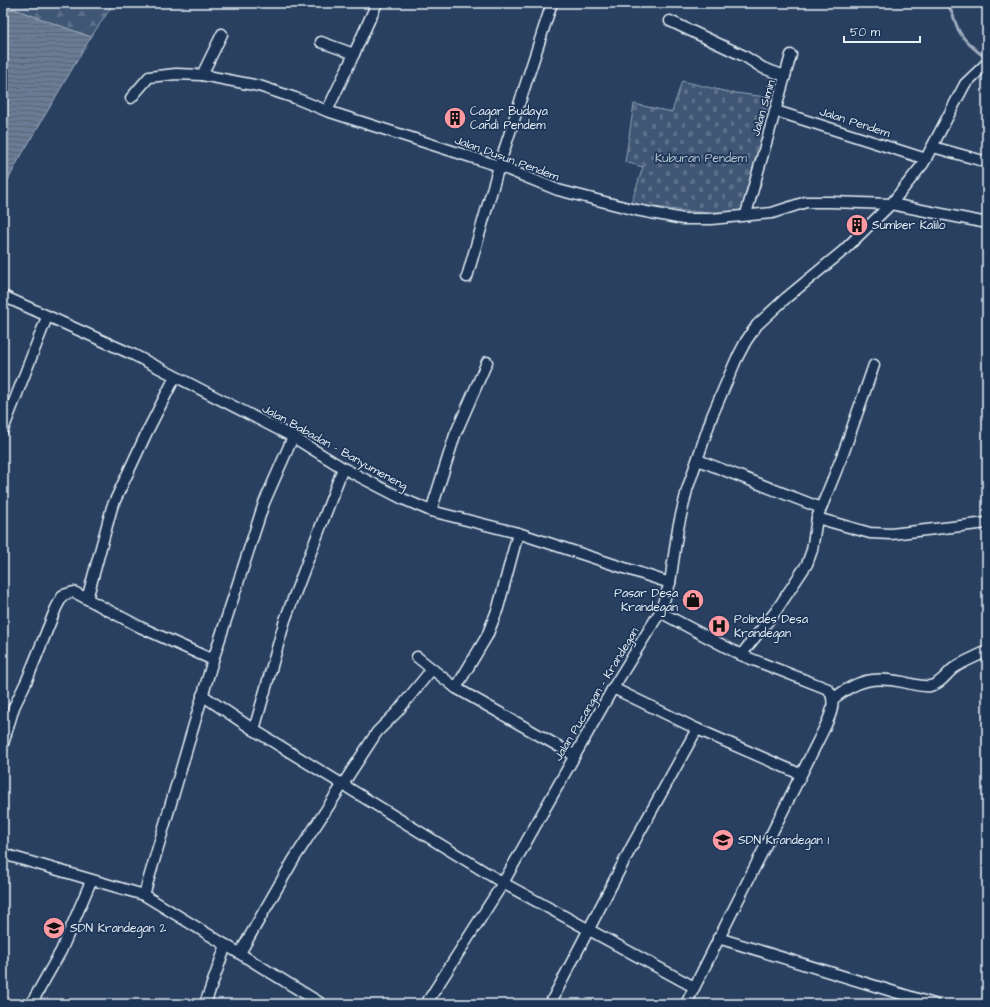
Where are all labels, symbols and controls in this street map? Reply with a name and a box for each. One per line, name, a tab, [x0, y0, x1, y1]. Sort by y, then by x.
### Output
scale bar	[844, 18, 920, 44]
text: 50 m	[850, 24, 881, 41]
street label: Jalan Simin	[747, 78, 780, 138]
place label: Cagar Budaya Candi Pendem	[470, 103, 548, 134]
street label: Jalan Pendem	[817, 103, 893, 142]
building icon: Cagar Budaya Candi Pendem	[442, 105, 468, 131]
street label: Jalan Dusun Pendem	[452, 132, 562, 186]
park label: Kuburan Pendem	[655, 150, 748, 167]
building icon: Sumber Kalilo	[844, 212, 870, 238]
place label: Sumber Kalilo	[872, 217, 946, 234]
street label: Jalan Babadan - Banyumeneng	[258, 400, 411, 496]
place label: Pasar Desa Krandegan	[614, 585, 678, 617]
shop icon: Pasar Desa Krandegan	[680, 587, 706, 613]
place label: Polindes Desa Krandegan	[734, 611, 808, 643]
hospital icon: Polindes Desa Krandegan	[706, 613, 732, 639]
street label: Jalan Pucangan - Krandegan	[550, 624, 644, 765]
school or university icon: SDN Krandegan 1	[710, 827, 736, 853]
place label: SDN Krandegan 1	[738, 832, 830, 850]
school or university icon: SDN Krandegan 2	[41, 915, 67, 941]
place label: SDN Krandegan 2	[70, 920, 167, 938]

